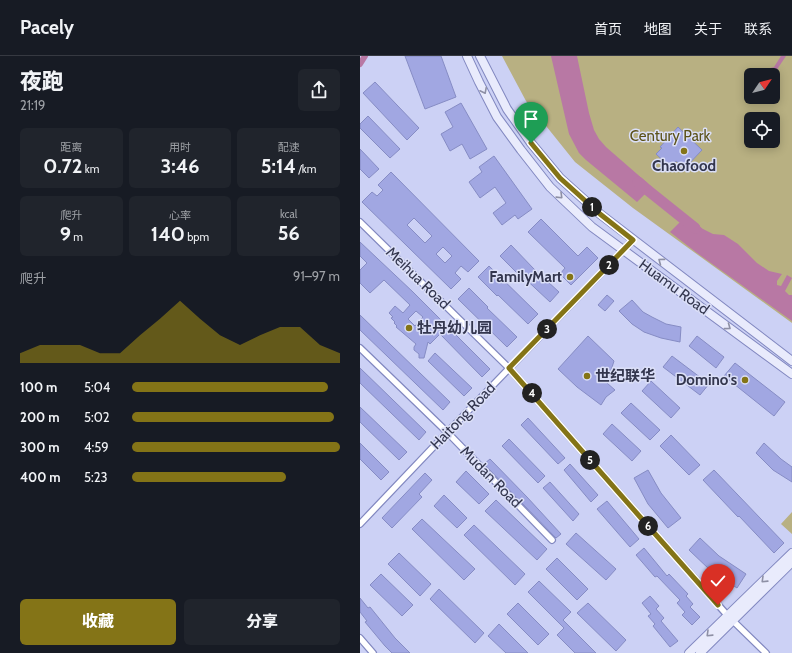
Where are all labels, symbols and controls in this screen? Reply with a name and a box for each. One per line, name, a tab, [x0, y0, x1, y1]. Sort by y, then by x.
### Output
text: Pacely	[20, 16, 74, 39]
text: 首页	[594, 20, 622, 38]
text: 地图	[644, 20, 672, 38]
text: 关于	[694, 20, 722, 38]
text: 联系	[744, 20, 772, 38]
text: 夜跑	[20, 68, 64, 95]
north arrow	[744, 68, 780, 104]
map controls	[744, 68, 780, 148]
button: share	[298, 69, 340, 111]
one-way arrow	[479, 87, 487, 94]
text: 21:19	[20, 97, 45, 113]
pin	[514, 102, 548, 143]
icon: arrive	[520, 108, 542, 130]
button: locate	[744, 112, 780, 148]
park label: Century Park	[630, 127, 711, 145]
text: 距离	[60, 140, 82, 154]
text: 用时	[169, 140, 191, 154]
text: 配速	[278, 140, 300, 154]
marker: Chaofood	[679, 146, 689, 156]
text: 0.72	[43, 154, 82, 178]
text: 3:46	[161, 154, 199, 178]
text: 5:14	[261, 154, 296, 178]
place label: Chaofood	[652, 157, 716, 175]
text: km	[82, 162, 99, 176]
text: /km	[296, 162, 316, 176]
one-way arrow	[555, 191, 563, 199]
pin: 1	[582, 197, 602, 217]
text: 1	[590, 200, 594, 214]
text: kcal	[280, 207, 297, 221]
text: 爬升	[60, 208, 82, 222]
text: 心率	[169, 208, 191, 222]
text: 56	[278, 221, 300, 245]
text: 9	[60, 222, 71, 246]
text: 140	[151, 222, 185, 246]
text: m	[71, 230, 83, 244]
text: bpm	[185, 230, 209, 244]
street label: Meihua Road	[382, 243, 454, 313]
pin: 2	[599, 255, 619, 275]
street label: Huamu Road	[635, 255, 713, 319]
text: 2	[606, 258, 612, 272]
one-way arrow	[658, 258, 665, 265]
text: 91–97 m	[293, 268, 340, 284]
place label: FamilyMart	[489, 268, 562, 286]
text: 爬升	[20, 270, 46, 286]
marker: FamilyMart	[565, 272, 575, 282]
place label: 牡丹幼儿园	[417, 319, 492, 337]
pin: 3	[537, 319, 557, 339]
text: 3	[544, 322, 550, 336]
marker: 牡丹幼儿园	[404, 323, 414, 333]
one-way arrow	[724, 323, 731, 330]
place label: 世纪联华	[595, 367, 655, 385]
marker: 世纪联华	[582, 371, 592, 381]
place label: Domino's	[676, 371, 737, 389]
marker: Domino's	[740, 375, 750, 385]
text: 100 m	[20, 379, 57, 395]
text: 5:04	[84, 379, 110, 395]
street label: Haitong Road	[427, 379, 499, 453]
pin: 4	[522, 383, 542, 403]
text: 4	[529, 386, 535, 400]
text: 200 m	[20, 409, 59, 425]
text: 5:02	[84, 409, 110, 425]
text: 300 m	[20, 439, 60, 455]
text: 4:59	[84, 439, 109, 455]
street label: Mudan Road	[456, 442, 526, 512]
pin: 5	[580, 450, 600, 470]
text: 5	[587, 453, 593, 467]
text: 400 m	[20, 469, 61, 485]
text: 5:23	[84, 469, 108, 485]
pin: 6	[638, 516, 658, 536]
text: 6	[645, 519, 651, 533]
pin	[701, 564, 735, 605]
icon: check	[707, 570, 729, 592]
one-way arrow	[761, 575, 769, 583]
button: 收藏	[20, 599, 176, 645]
button: 分享	[184, 599, 340, 645]
one-way arrow	[706, 629, 714, 637]

